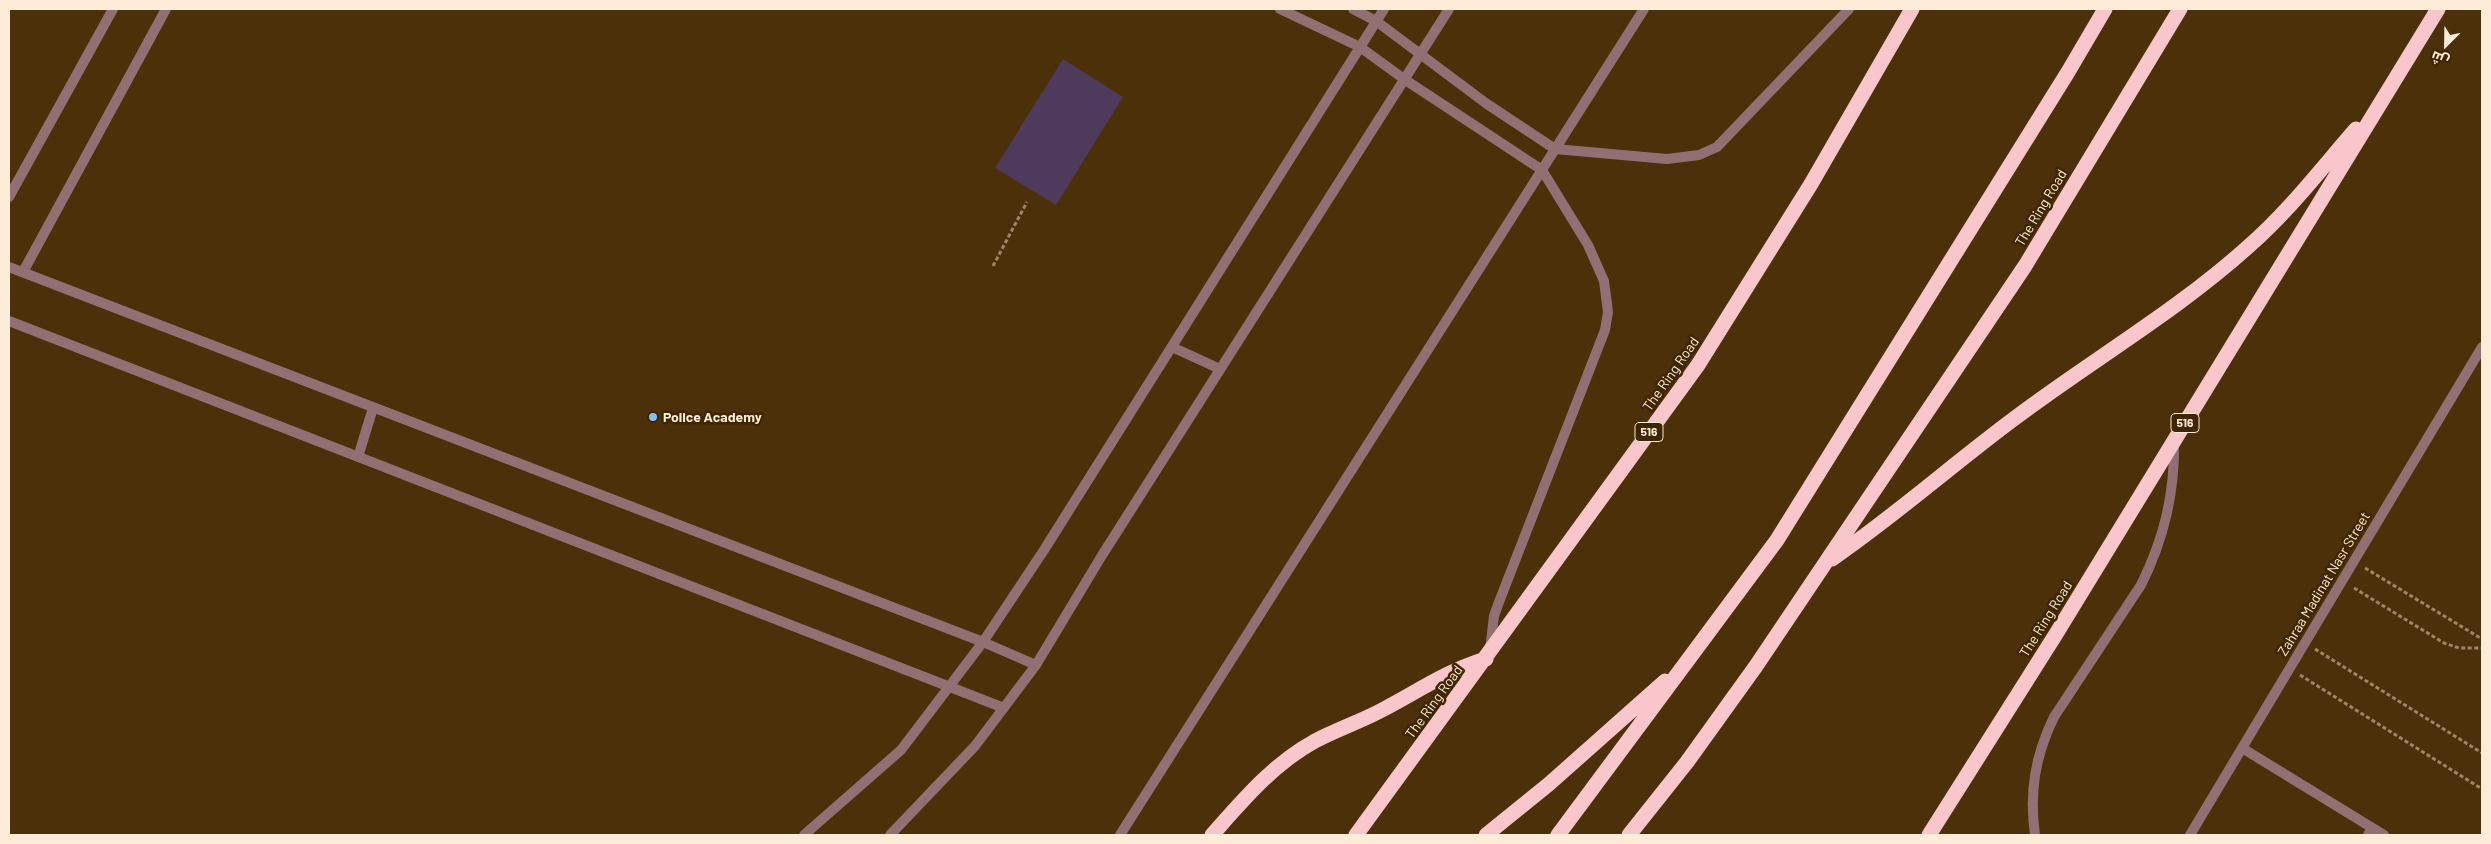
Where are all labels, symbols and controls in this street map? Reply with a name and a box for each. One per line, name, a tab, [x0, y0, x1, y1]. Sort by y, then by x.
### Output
north arrow	[2421, 20, 2471, 70]
text: ش	[2428, 48, 2452, 71]
street label: The Ring Road	[2011, 167, 2071, 249]
street label: The Ring Road	[1639, 334, 1703, 414]
place label: Police Academy	[663, 409, 762, 425]
marker: Police Academy	[647, 411, 659, 423]
road number: 516	[2171, 413, 2199, 432]
road number: 516	[1635, 422, 1663, 442]
street label: Zahraa Madinat Nasr Street	[2274, 509, 2374, 659]
street label: The Ring Road	[2016, 578, 2076, 660]
street label: The Ring Road	[1402, 662, 1466, 742]

